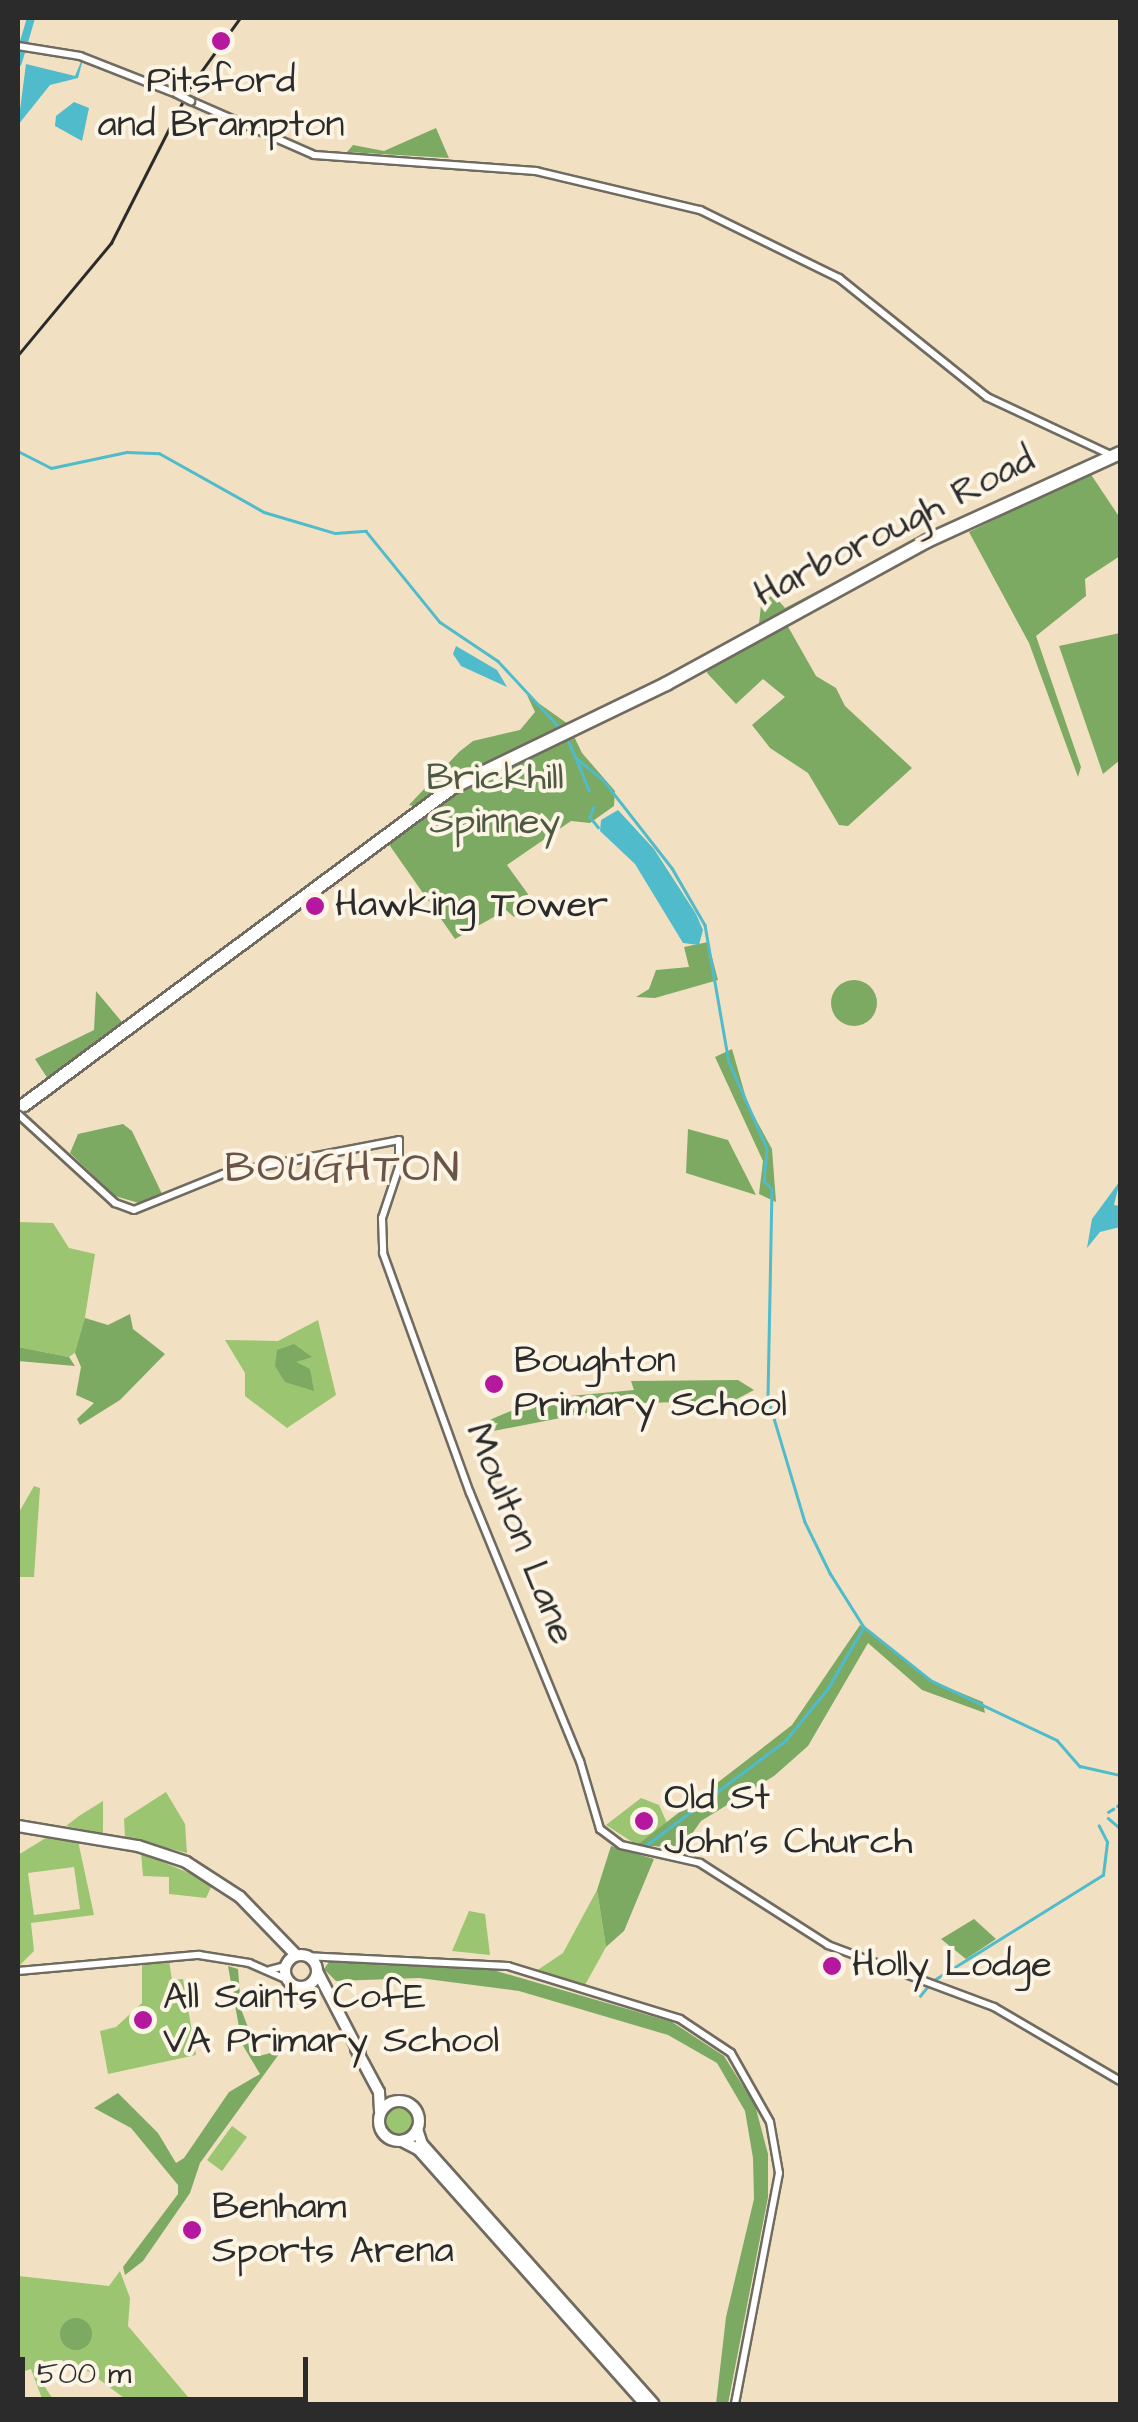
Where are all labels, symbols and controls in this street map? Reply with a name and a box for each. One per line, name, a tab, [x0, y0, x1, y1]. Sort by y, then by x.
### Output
marker: Pitsford and Brampton	[208, 28, 234, 54]
place label: Pitsford and Brampton	[98, 59, 344, 148]
street label: Harborough Road	[747, 438, 1043, 618]
park label: Brickhill Spinney	[426, 756, 564, 846]
place label: Hawking Tower	[335, 883, 608, 929]
marker: Hawking Tower	[304, 895, 326, 917]
district label: BOUGHTON	[225, 1144, 461, 1194]
place label: Boughton Primary School	[514, 1339, 787, 1428]
marker: Boughton Primary School	[483, 1373, 505, 1395]
street label: Moulton Lane	[454, 1417, 584, 1651]
place label: Old St John's Church	[664, 1776, 913, 1866]
marker: Old St John's Church	[633, 1810, 655, 1832]
place label: Holly Lodge	[852, 1943, 1052, 1989]
marker: Holly Lodge	[821, 1955, 843, 1977]
place label: All Saints CofE VA Primary School	[163, 1975, 499, 2064]
marker: All Saints CofE VA Primary School	[132, 2009, 154, 2031]
place label: Benham Sports Arena	[212, 2185, 454, 2274]
marker: Benham Sports Arena	[181, 2219, 203, 2241]
scale bar	[25, 2337, 312, 2399]
text: 500 m	[37, 2353, 131, 2395]

